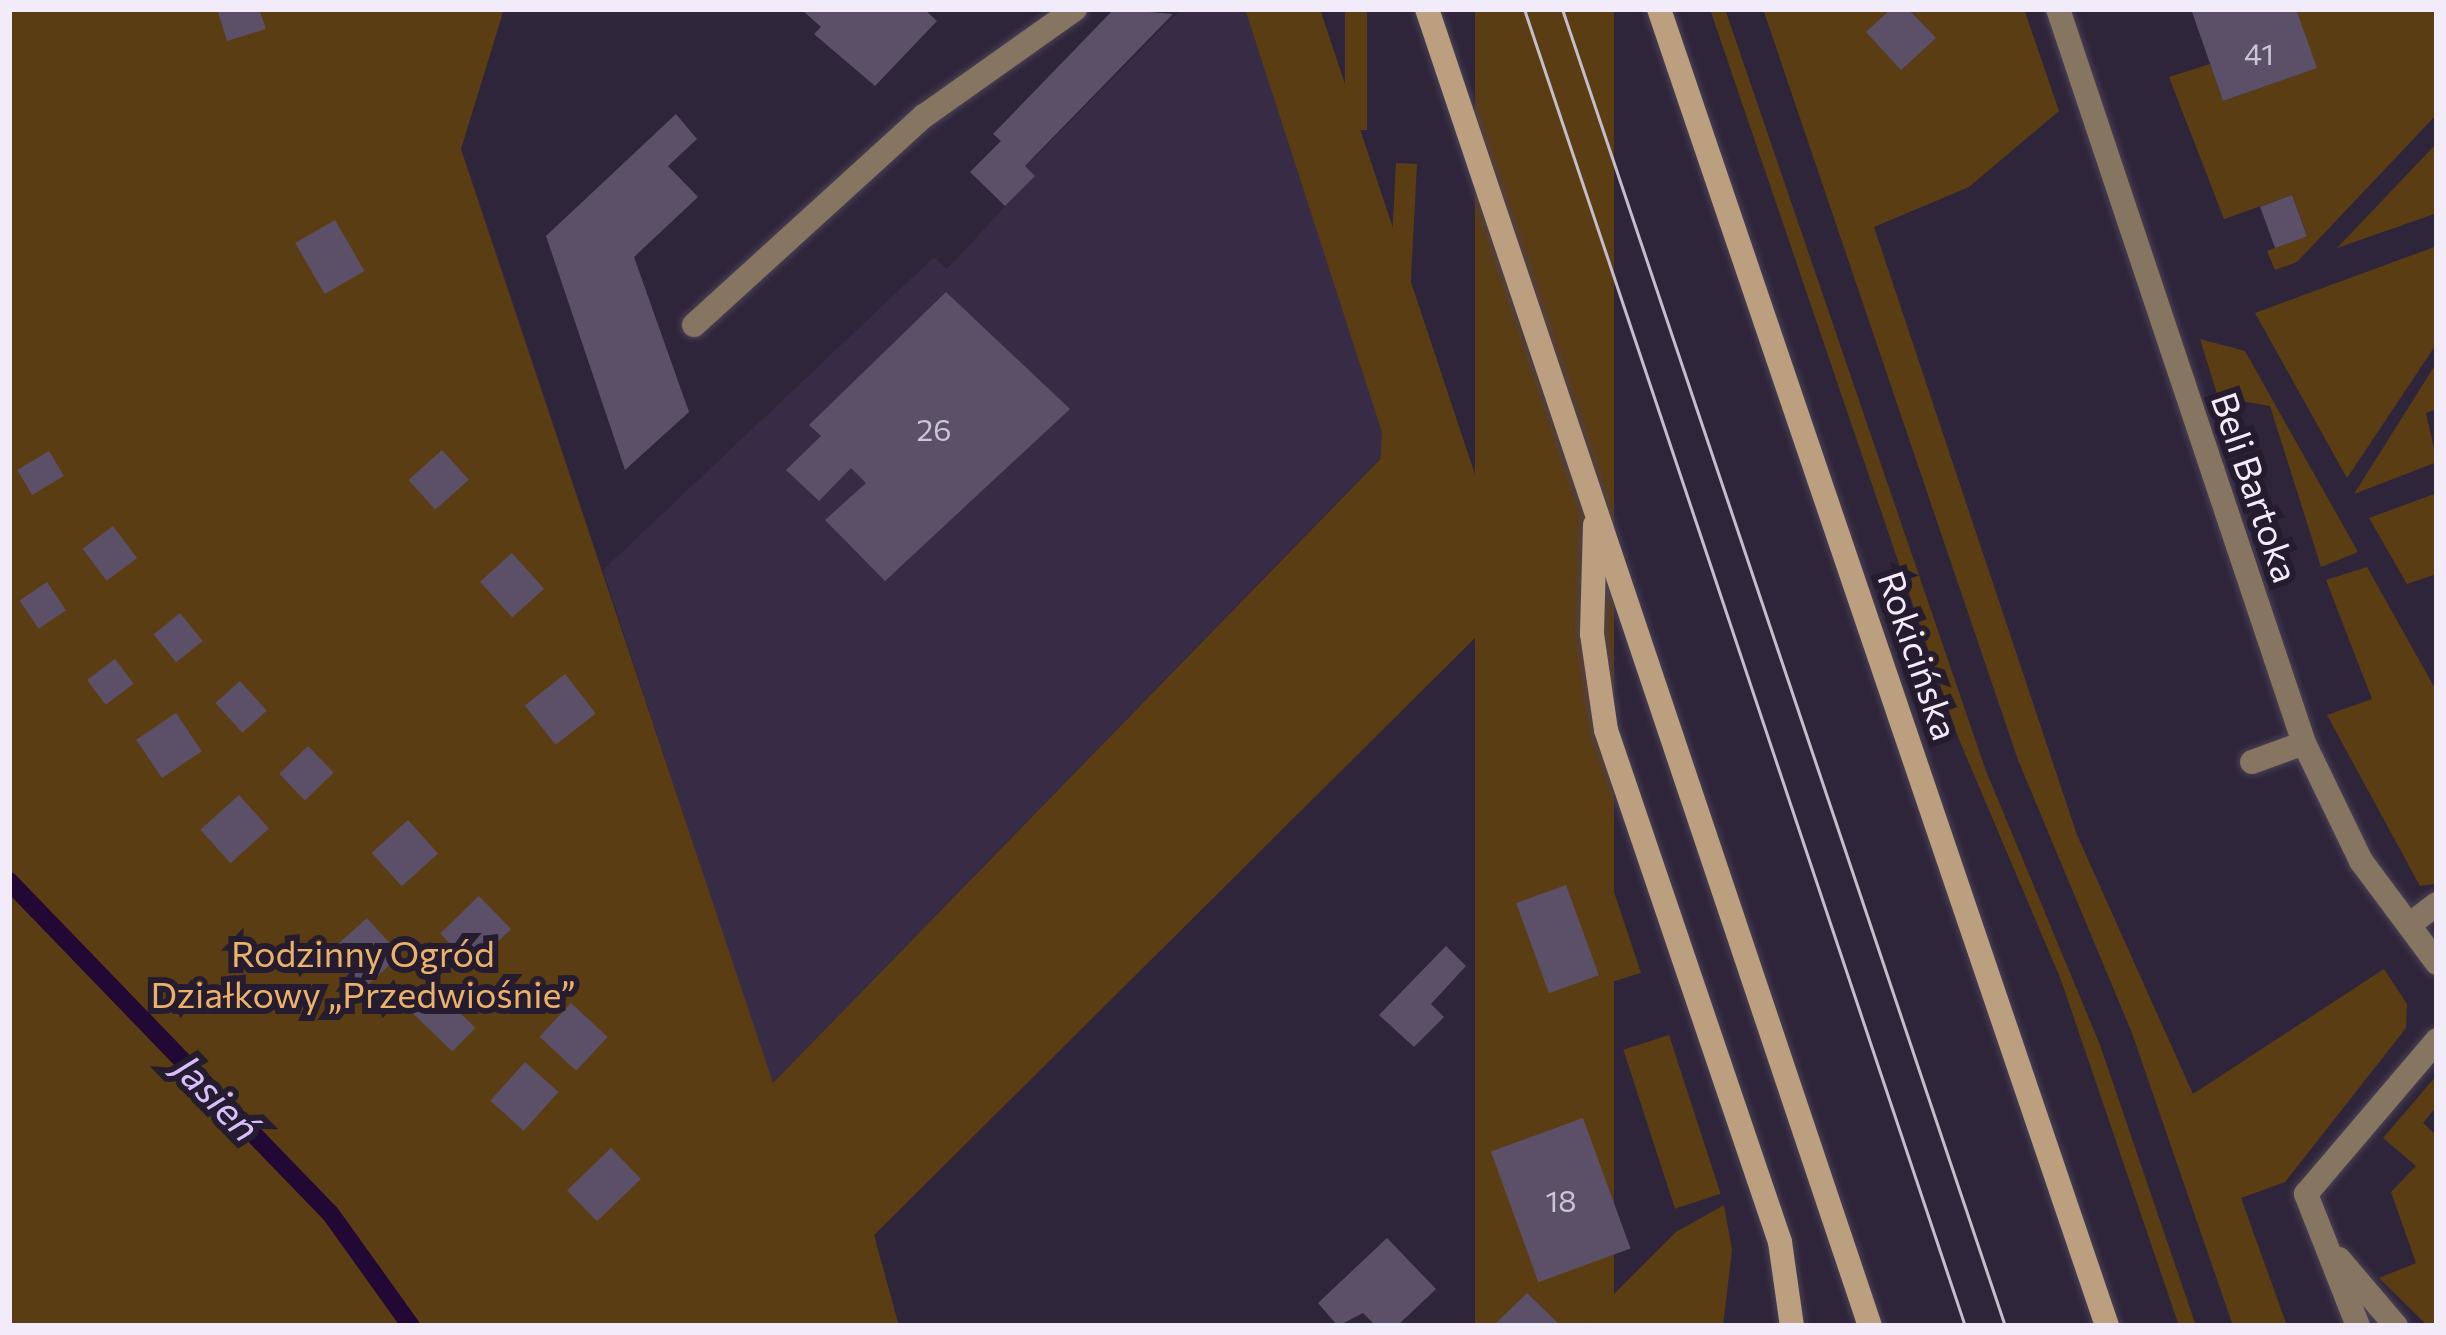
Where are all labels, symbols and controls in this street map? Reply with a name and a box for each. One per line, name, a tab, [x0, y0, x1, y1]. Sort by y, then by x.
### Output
house number: 41	[2244, 35, 2274, 71]
street label: Beli Bartoka	[2203, 386, 2309, 588]
house number: 26	[917, 411, 951, 447]
street label: Rokicińska	[1870, 565, 1968, 745]
park label: Rodzinny Ogród Działkowy „Przedwiośnie”	[151, 930, 575, 1015]
water label: Jasień	[166, 1044, 270, 1150]
house number: 18	[1545, 1182, 1577, 1218]

